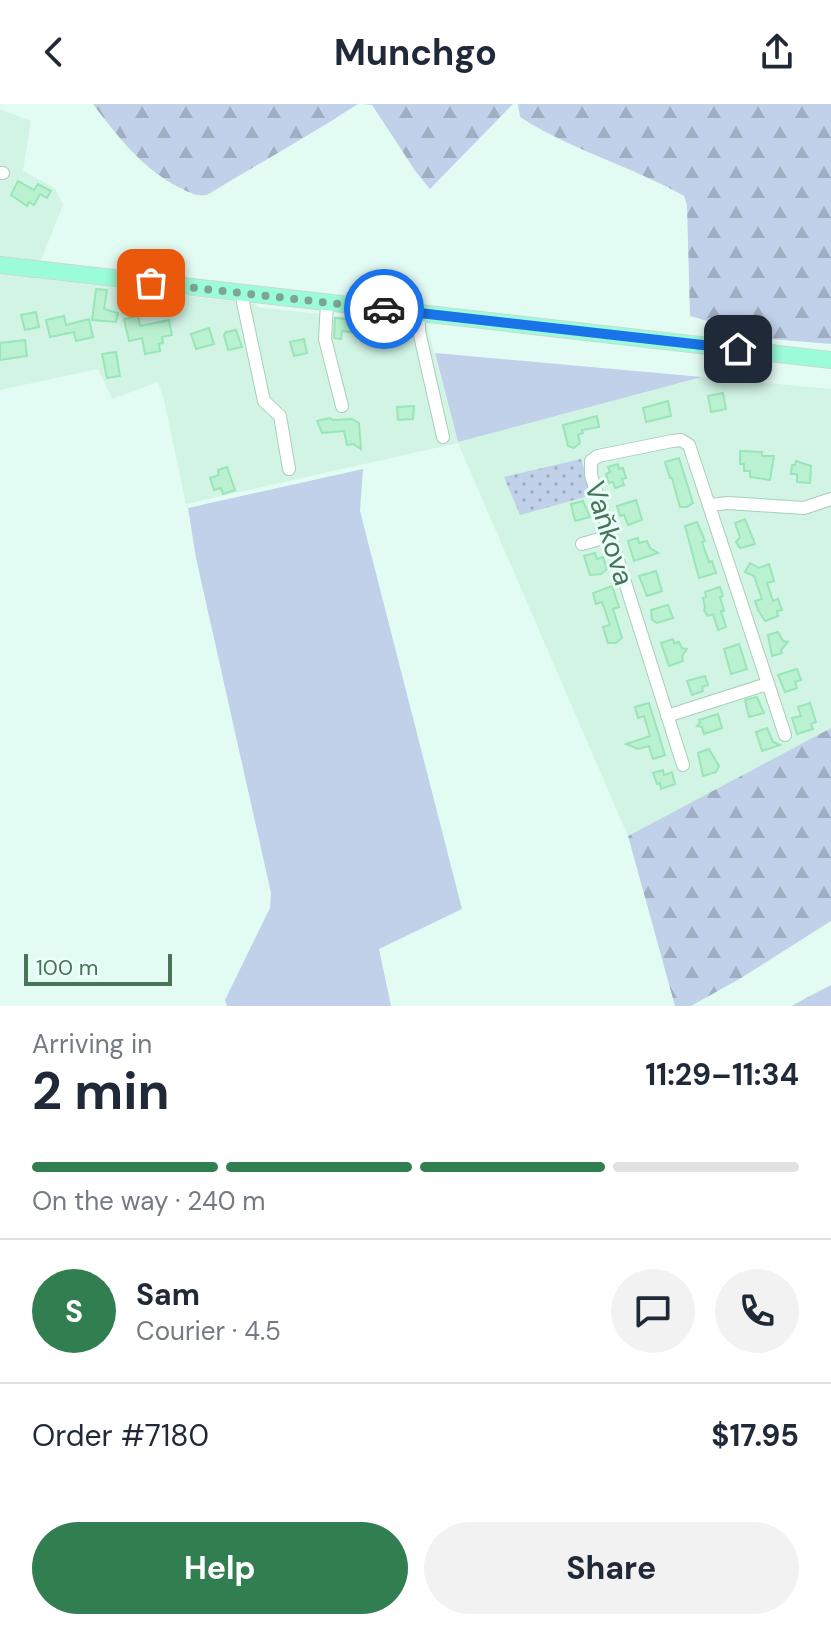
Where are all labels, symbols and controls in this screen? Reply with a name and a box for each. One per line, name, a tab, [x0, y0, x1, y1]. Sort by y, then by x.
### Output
text: Munchgo	[334, 29, 497, 76]
icon: back	[32, 30, 76, 74]
icon: share	[755, 30, 799, 74]
pin	[117, 249, 185, 317]
icon: bag	[129, 261, 173, 305]
courier	[344, 269, 424, 349]
icon: car	[362, 287, 406, 331]
pin	[704, 315, 772, 383]
icon: home	[716, 327, 760, 371]
street label: Vaňkova	[576, 477, 643, 590]
scale bar	[24, 950, 172, 986]
text: 100 m	[36, 953, 98, 982]
text: Arriving in	[32, 1027, 152, 1061]
text: 11:29–11:34	[645, 1055, 799, 1094]
text: 2 min	[32, 1057, 170, 1125]
text: On the way · 240 m	[32, 1184, 266, 1218]
button: chat	[611, 1269, 695, 1353]
button: phone	[715, 1269, 799, 1353]
text: Sam	[136, 1275, 200, 1314]
text: S	[65, 1292, 83, 1331]
text: Courier · 4.5	[136, 1314, 281, 1348]
text: Order #7180	[32, 1416, 209, 1455]
text: $17.95	[711, 1416, 799, 1455]
button: Help	[32, 1522, 408, 1614]
button: Share	[424, 1522, 799, 1614]

